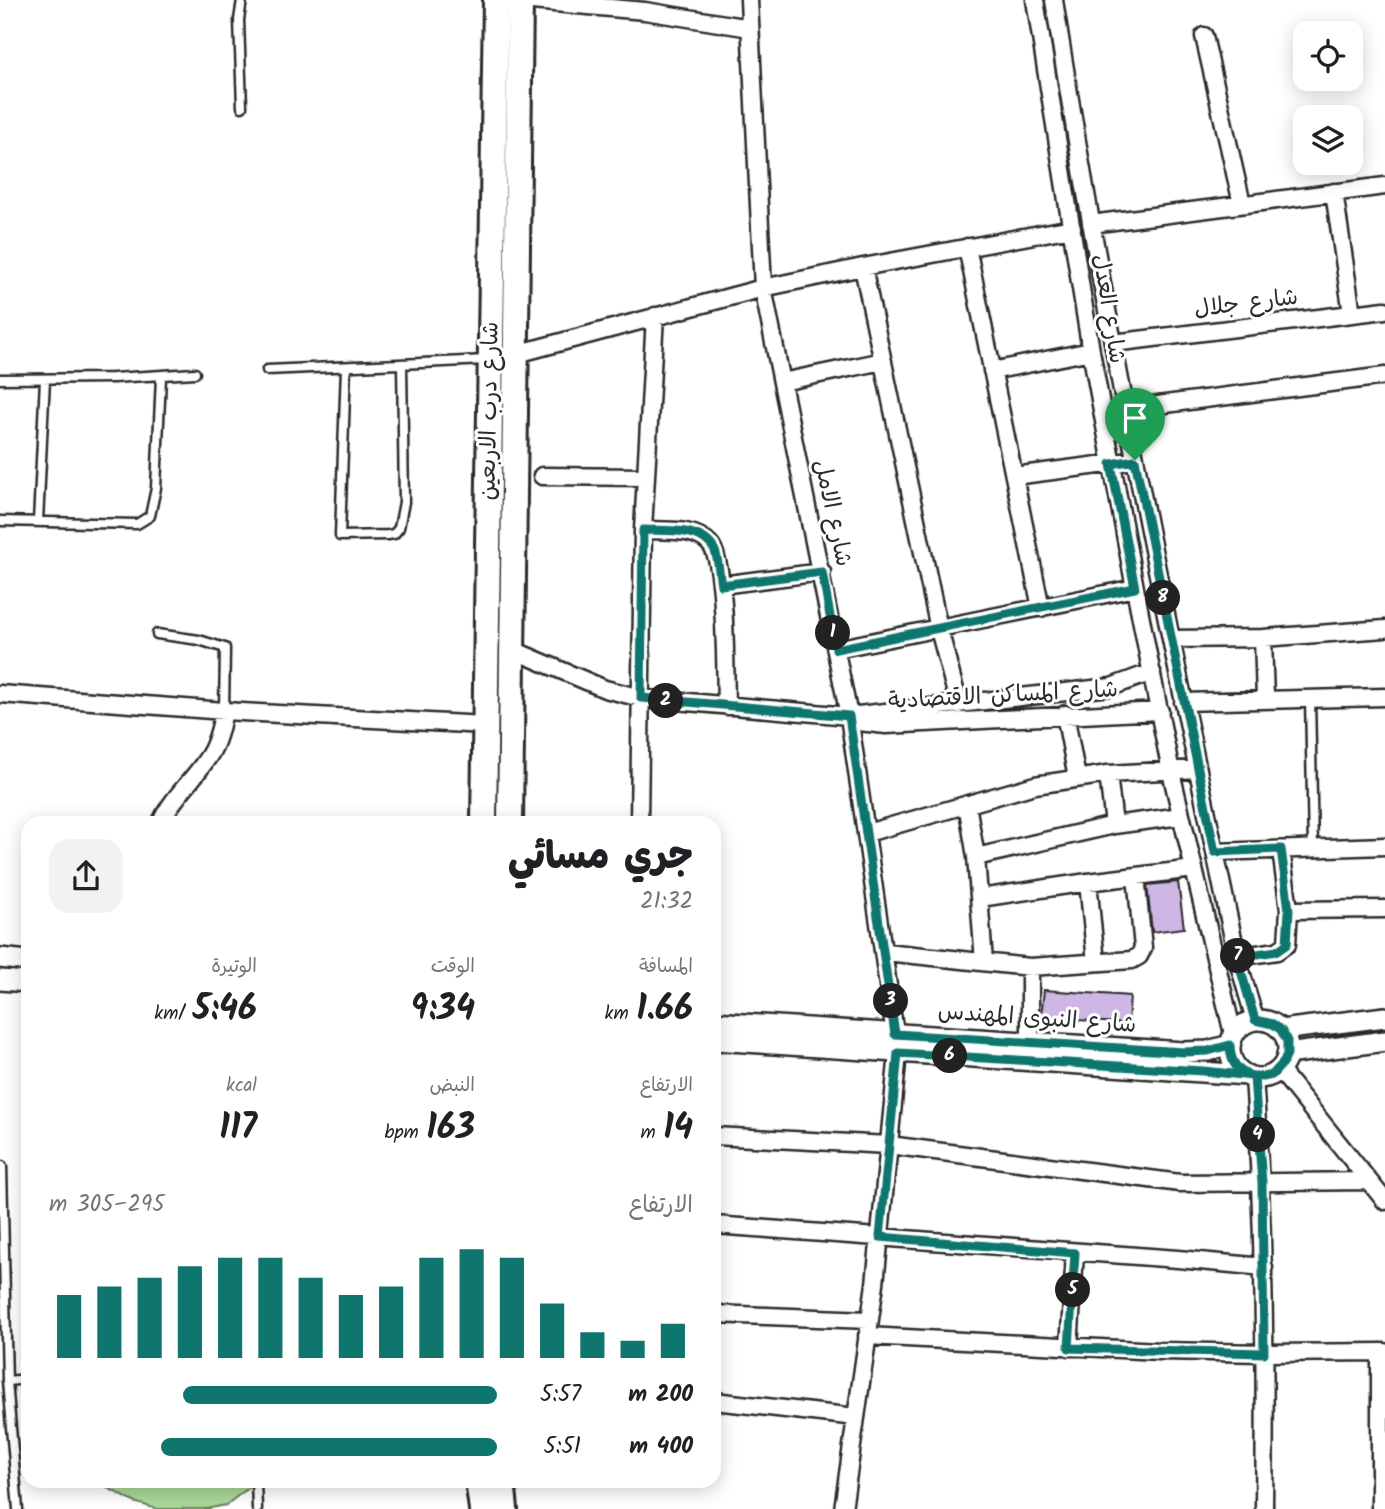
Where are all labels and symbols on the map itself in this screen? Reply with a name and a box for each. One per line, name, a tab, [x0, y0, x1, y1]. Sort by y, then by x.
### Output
street label: شارع العدل	[1082, 252, 1134, 366]
street label: شارع جلال	[1192, 280, 1300, 328]
street label: شارع درب الاربعين	[470, 321, 510, 501]
pin	[1105, 388, 1165, 460]
street label: شارع الامل	[803, 456, 861, 570]
pin: 8	[1146, 580, 1180, 616]
pin: 1	[816, 616, 850, 650]
street label: شارع المساكن الاقتصادية	[887, 672, 1119, 720]
pin: 2	[648, 684, 684, 718]
pin: 7	[1220, 939, 1256, 974]
pin: 3	[874, 984, 908, 1018]
street label: شارع النبوى المهندس	[937, 994, 1137, 1044]
pin: 6	[932, 1038, 968, 1074]
pin: 4	[1240, 1118, 1276, 1152]
pin: 5	[1056, 1272, 1090, 1308]

